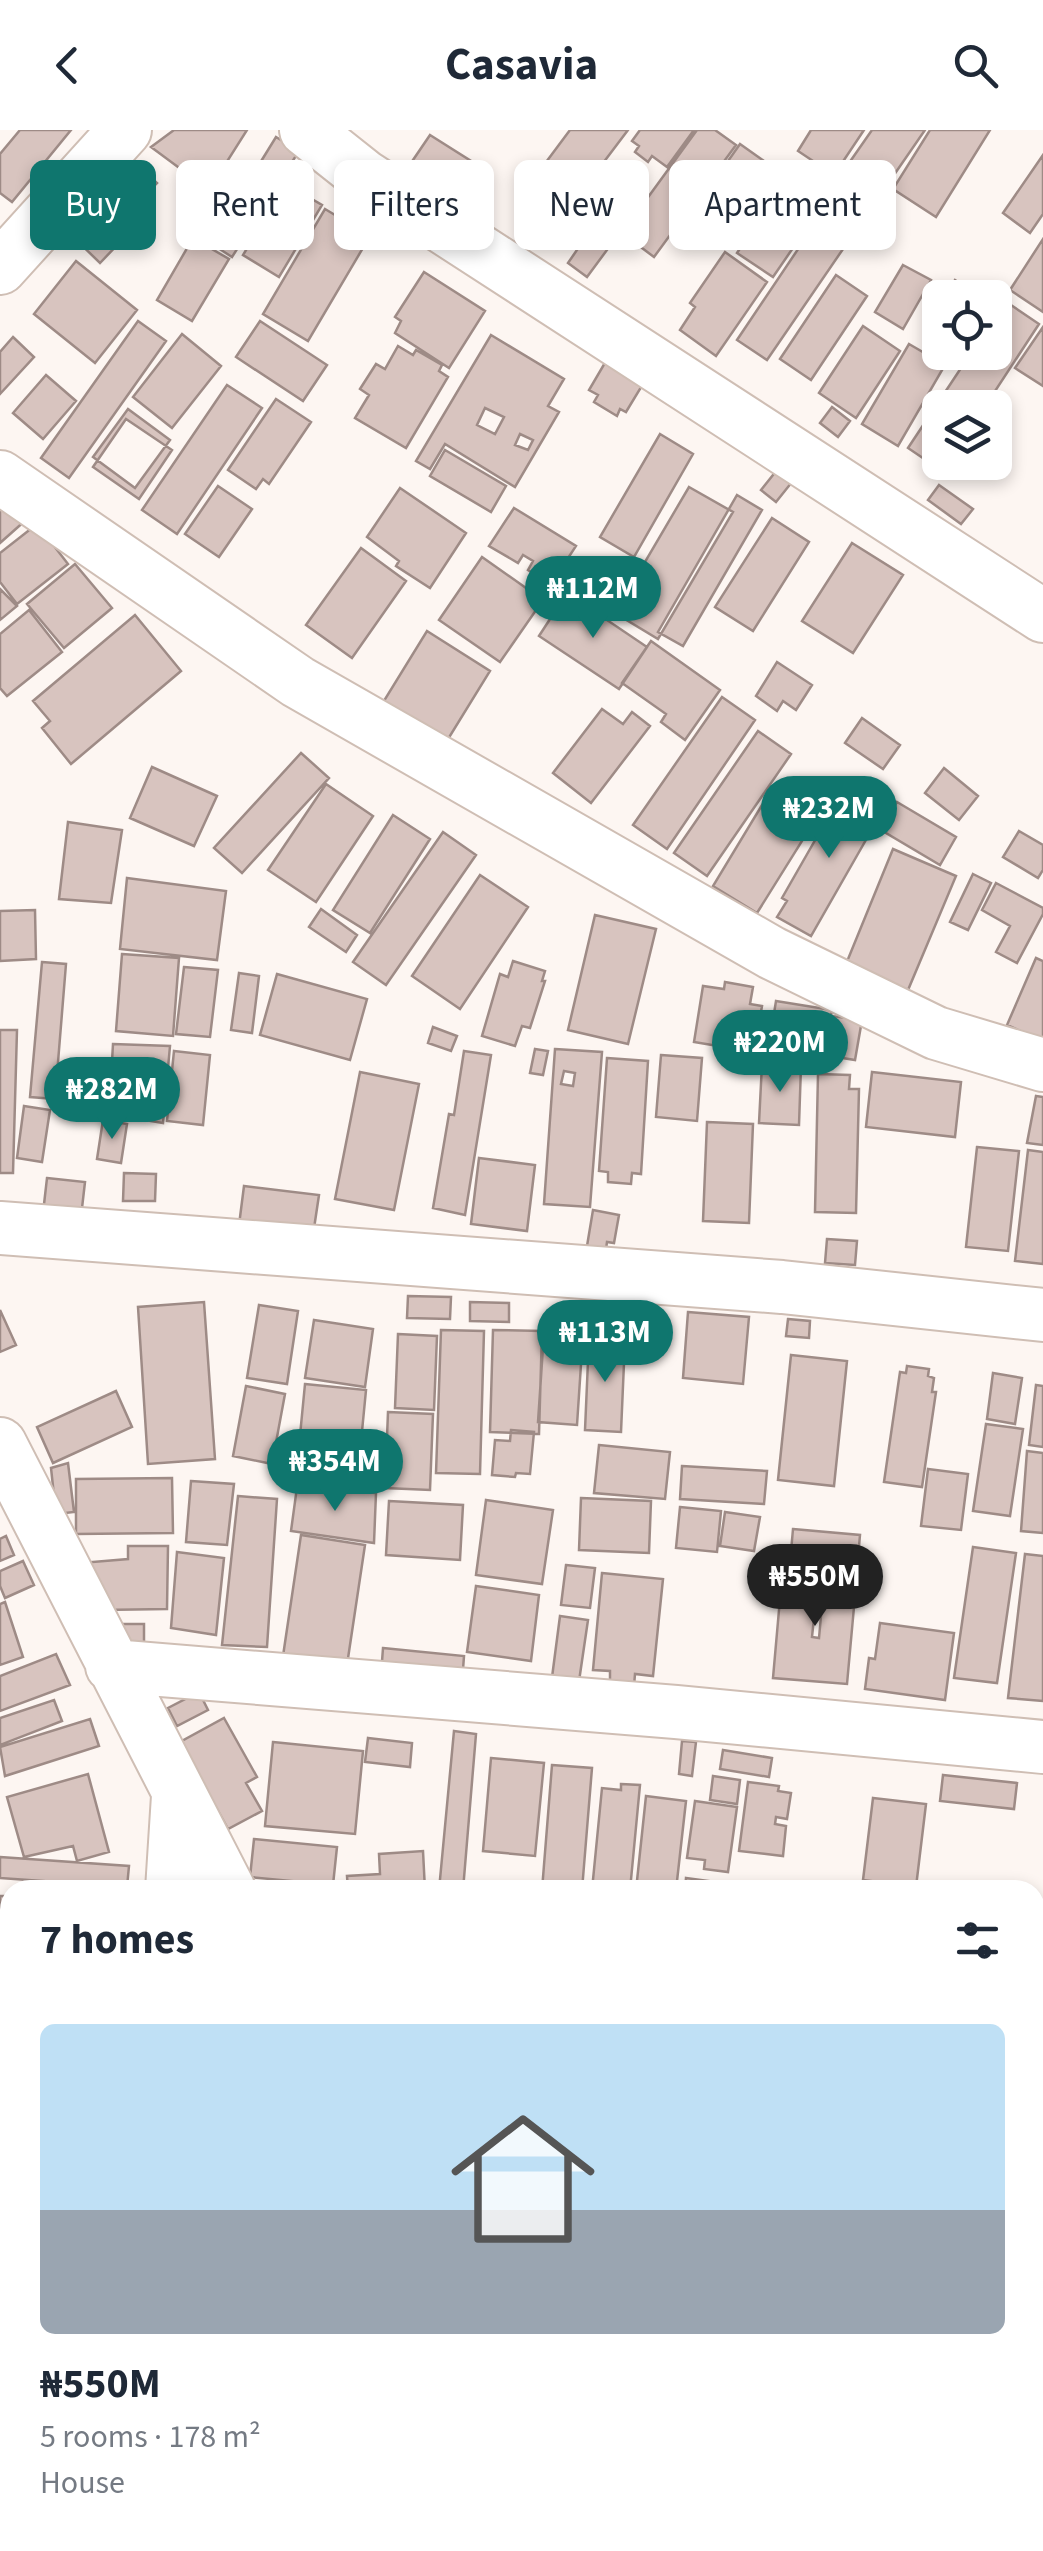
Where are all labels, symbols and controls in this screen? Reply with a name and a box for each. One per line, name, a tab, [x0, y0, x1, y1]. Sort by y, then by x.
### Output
text: Casavia	[445, 33, 598, 97]
icon: back	[40, 38, 95, 93]
icon: search	[948, 38, 1003, 93]
chip: Buy	[30, 160, 156, 250]
chip: Rent	[176, 160, 314, 250]
chip: Filters	[334, 160, 494, 250]
chip: New	[514, 160, 649, 250]
chip: Apartment	[669, 160, 896, 250]
map controls	[922, 280, 1012, 480]
button: locate	[922, 280, 1012, 370]
button: layers	[922, 390, 1012, 480]
pin: ₦112M	[523, 556, 663, 641]
text: ₦112M	[547, 565, 639, 611]
pin: ₦232M	[759, 776, 899, 861]
text: ₦232M	[783, 785, 875, 831]
pin: ₦220M	[710, 1010, 850, 1095]
text: ₦220M	[734, 1019, 826, 1065]
pin: ₦282M	[42, 1057, 182, 1142]
text: ₦282M	[66, 1066, 158, 1112]
pin: ₦113M	[535, 1300, 675, 1385]
text: ₦113M	[559, 1309, 651, 1355]
pin: ₦354M	[265, 1429, 405, 1514]
text: ₦354M	[289, 1438, 381, 1484]
pin: ₦550M	[745, 1544, 885, 1629]
text: ₦550M	[769, 1553, 861, 1599]
text: 7 homes	[40, 1910, 194, 1970]
icon: filters	[950, 1913, 1005, 1968]
icon: home	[433, 2089, 613, 2269]
text: ₦550M	[40, 2354, 161, 2414]
text: 5 rooms · 178 m²	[40, 2414, 261, 2460]
text: House	[40, 2460, 125, 2506]

